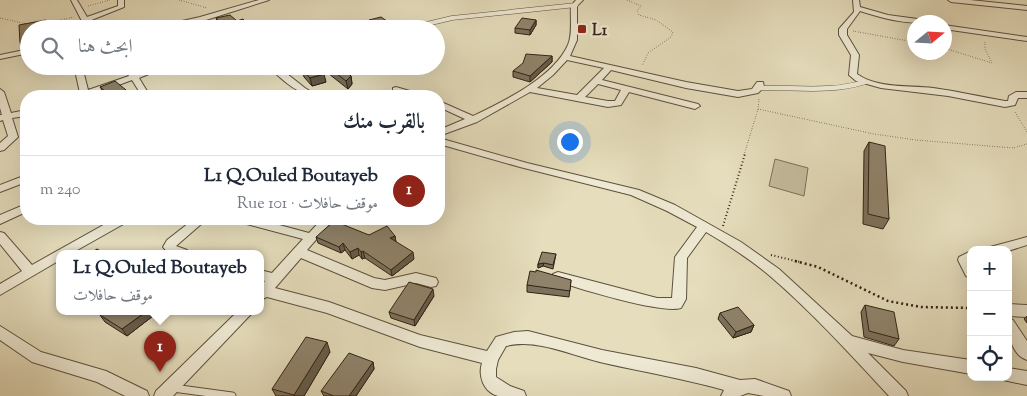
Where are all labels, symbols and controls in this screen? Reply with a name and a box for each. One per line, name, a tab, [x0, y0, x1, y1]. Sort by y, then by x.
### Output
north arrow	[907, 15, 952, 60]
search box	[20, 20, 445, 75]
place label: L1	[592, 20, 608, 43]
marker: L1	[576, 23, 588, 35]
icon: search	[38, 34, 66, 62]
text: ابحث هنا	[78, 34, 133, 61]
text: بالقرب منك	[343, 108, 425, 138]
your location	[557, 129, 583, 155]
text: L1 Q.Ouled Boutayeb	[204, 163, 378, 190]
text: 240 m	[40, 179, 81, 202]
text: 1	[406, 179, 412, 202]
text: موقف حافلات · Rue 101	[237, 193, 378, 216]
map controls	[967, 246, 1012, 381]
button: +	[967, 246, 1012, 291]
popup	[56, 250, 264, 315]
text: L1 Q.Ouled Boutayeb	[73, 255, 247, 282]
text: موقف حافلات	[73, 285, 153, 308]
button: −	[967, 291, 1012, 336]
pin: 1	[144, 331, 176, 372]
button: locate	[967, 336, 1012, 381]

